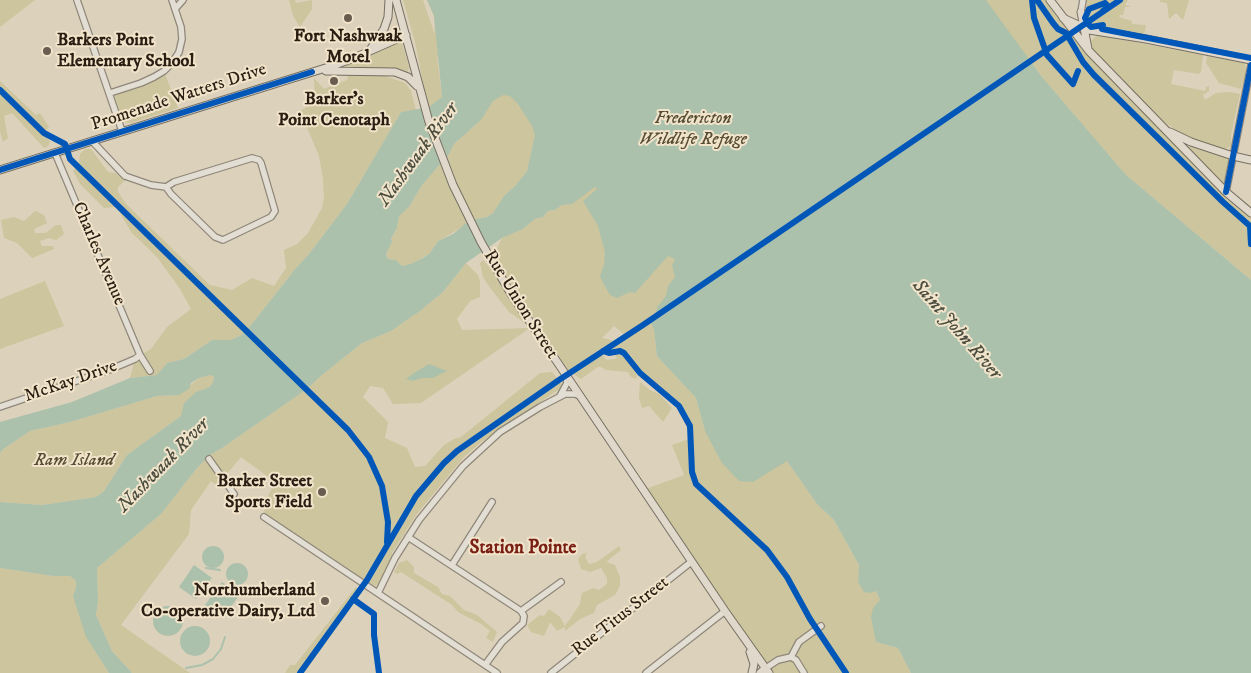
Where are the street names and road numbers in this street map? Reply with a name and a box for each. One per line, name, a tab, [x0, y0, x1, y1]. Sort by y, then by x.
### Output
street label: Promenade Watters Drive	[89, 59, 269, 137]
street label: Charles Avenue	[67, 199, 129, 309]
street label: Rue Union Street	[478, 247, 562, 363]
street label: McKay Drive	[22, 356, 120, 408]
street label: Rue Titus Street	[568, 572, 674, 662]

